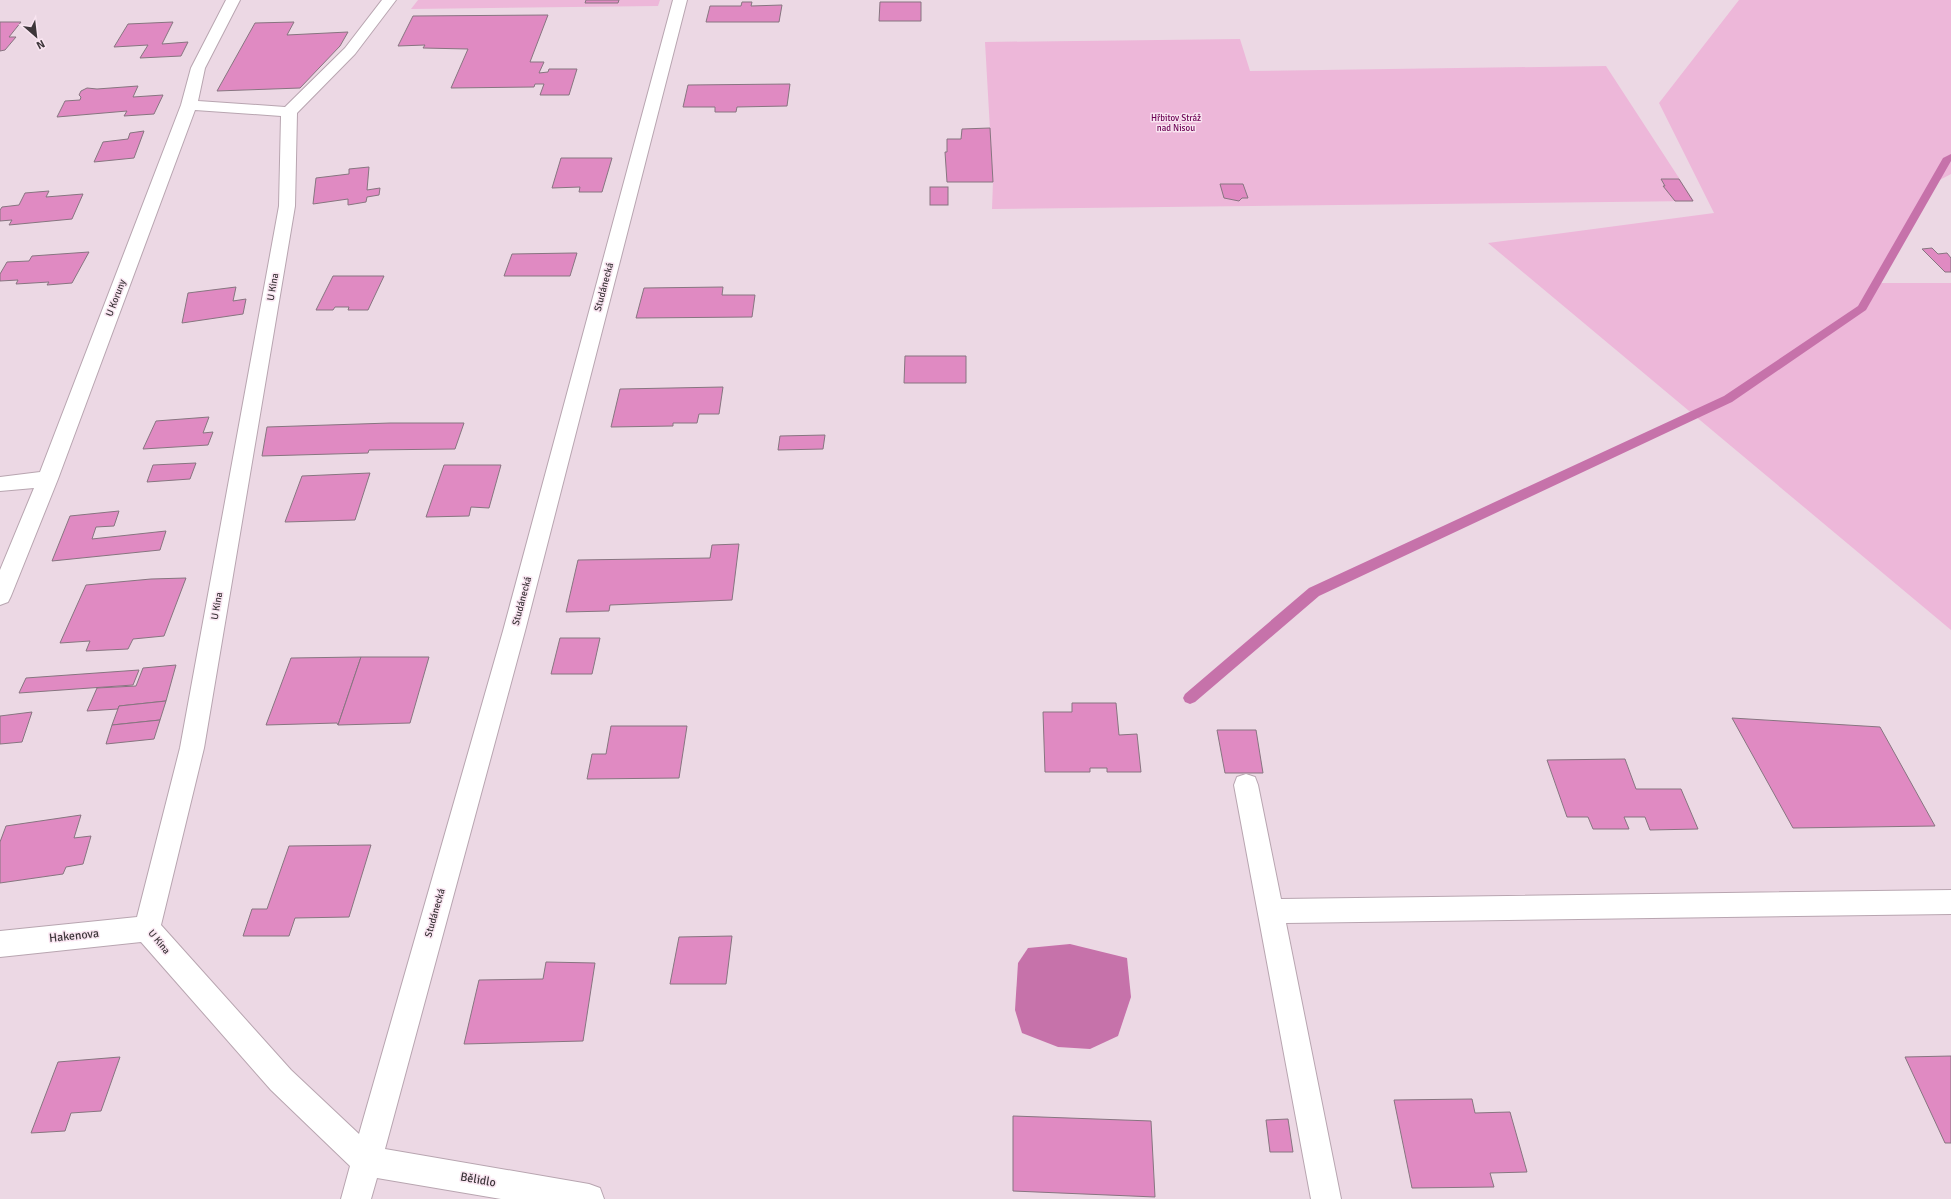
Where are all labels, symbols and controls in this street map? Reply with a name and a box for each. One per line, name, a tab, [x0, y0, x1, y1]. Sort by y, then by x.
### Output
north arrow	[16, 16, 56, 56]
text: N	[34, 37, 47, 52]
park label: Hřbitov Stráž nad Nisou	[1151, 113, 1201, 134]
street label: Studánecká	[592, 261, 616, 313]
street label: U Kina	[265, 272, 281, 302]
street label: U Koruny	[103, 277, 129, 318]
street label: Studánecká	[510, 575, 534, 627]
street label: U Kina	[209, 591, 225, 621]
street label: Studánecká	[422, 887, 448, 939]
street label: Hakenova	[48, 926, 100, 946]
street label: U Kina	[145, 927, 173, 957]
street label: Bělidlo	[459, 1169, 497, 1191]

